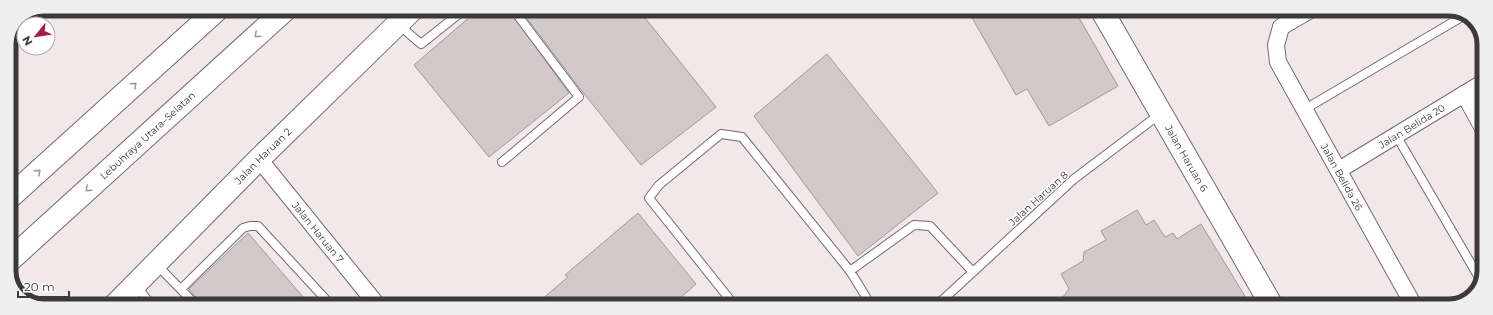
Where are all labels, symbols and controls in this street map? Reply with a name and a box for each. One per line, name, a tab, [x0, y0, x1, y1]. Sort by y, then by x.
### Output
north arrow	[16, 16, 56, 56]
one-way arrow	[254, 31, 262, 38]
text: N	[19, 34, 36, 48]
one-way arrow	[130, 82, 137, 89]
street label: Lebuhraya Utara–Selatan	[97, 89, 198, 182]
street label: Jalan Belida 20	[1375, 101, 1448, 152]
street label: Jalan Haruan 6	[1162, 122, 1211, 194]
street label: Jalan Haruan 2	[231, 125, 294, 188]
street label: Jalan Belida 26	[1317, 140, 1366, 213]
street label: Jalan Haruan 8	[1005, 168, 1071, 229]
one-way arrow	[33, 169, 41, 177]
one-way arrow	[86, 184, 93, 191]
street label: Jalan Haruan 7	[289, 198, 346, 266]
scale bar	[18, 273, 69, 299]
text: 20 m	[24, 279, 55, 294]

